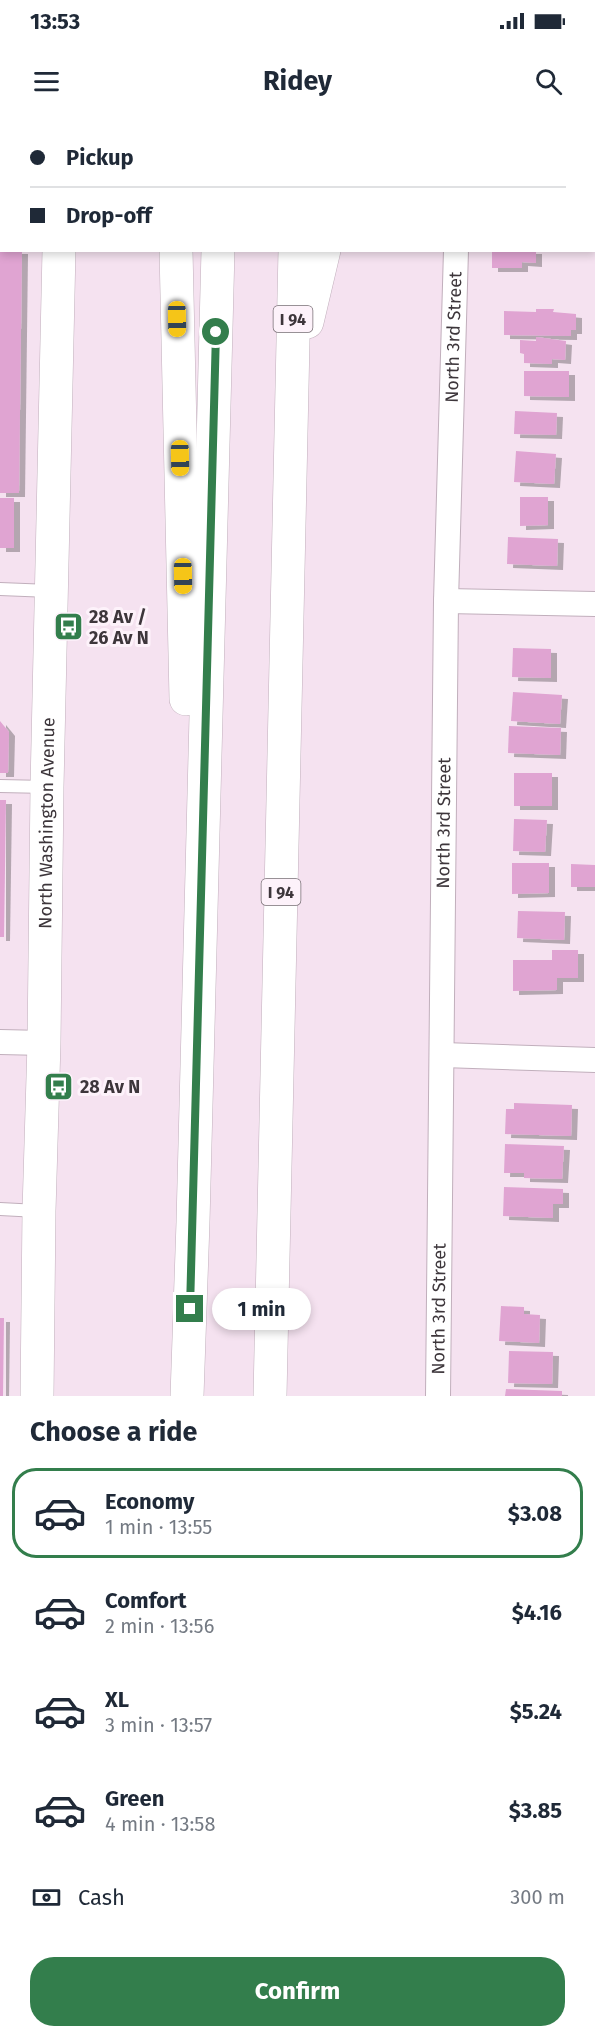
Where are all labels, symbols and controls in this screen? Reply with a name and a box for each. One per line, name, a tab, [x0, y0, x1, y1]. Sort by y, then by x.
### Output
text: 13:53	[30, 8, 80, 35]
icon: menu	[30, 65, 63, 98]
text: Ridey	[263, 65, 332, 97]
icon: search	[532, 65, 565, 98]
text: Pickup	[66, 144, 134, 171]
text: Drop-off	[66, 202, 152, 229]
street label: North 3rd Street	[441, 271, 466, 403]
car	[168, 301, 186, 337]
road number: I 94	[274, 306, 312, 332]
route start	[202, 318, 229, 345]
car	[171, 440, 189, 476]
car	[174, 558, 192, 594]
place label: 28 Av / 26 Av N	[89, 606, 149, 649]
bus stop icon: 28 Av / 26 Av N	[52, 611, 84, 643]
street label: North Washington Avenue	[34, 717, 60, 929]
street label: North 3rd Street	[432, 757, 455, 889]
road number: I 94	[262, 879, 300, 905]
bus stop icon: 28 Av N	[43, 1071, 75, 1103]
place label: 28 Av N	[80, 1076, 140, 1098]
street label: North 3rd Street	[427, 1243, 451, 1375]
callout: 1 min	[211, 1288, 310, 1330]
route end	[176, 1295, 203, 1322]
text: 1 min	[237, 1297, 286, 1321]
text: Choose a ride	[30, 1416, 197, 1448]
icon: car	[33, 1486, 87, 1540]
text: Economy	[105, 1488, 194, 1515]
text: $3.08	[508, 1500, 562, 1527]
text: 1 min · 13:55	[105, 1515, 212, 1539]
icon: car	[33, 1585, 87, 1639]
text: Comfort	[105, 1587, 186, 1614]
text: $4.16	[512, 1599, 562, 1626]
text: 2 min · 13:56	[105, 1614, 214, 1638]
icon: car	[33, 1684, 87, 1738]
text: XL	[105, 1686, 129, 1713]
text: $5.24	[510, 1698, 562, 1725]
text: 3 min · 13:57	[105, 1713, 212, 1737]
icon: car	[33, 1783, 87, 1837]
text: Green	[105, 1785, 164, 1812]
text: $3.85	[509, 1797, 562, 1824]
text: 4 min · 13:58	[105, 1812, 215, 1836]
icon: cash	[30, 1881, 63, 1914]
text: Cash	[78, 1884, 125, 1911]
text: 300 m	[510, 1885, 565, 1909]
button: Confirm	[30, 1957, 565, 2026]

